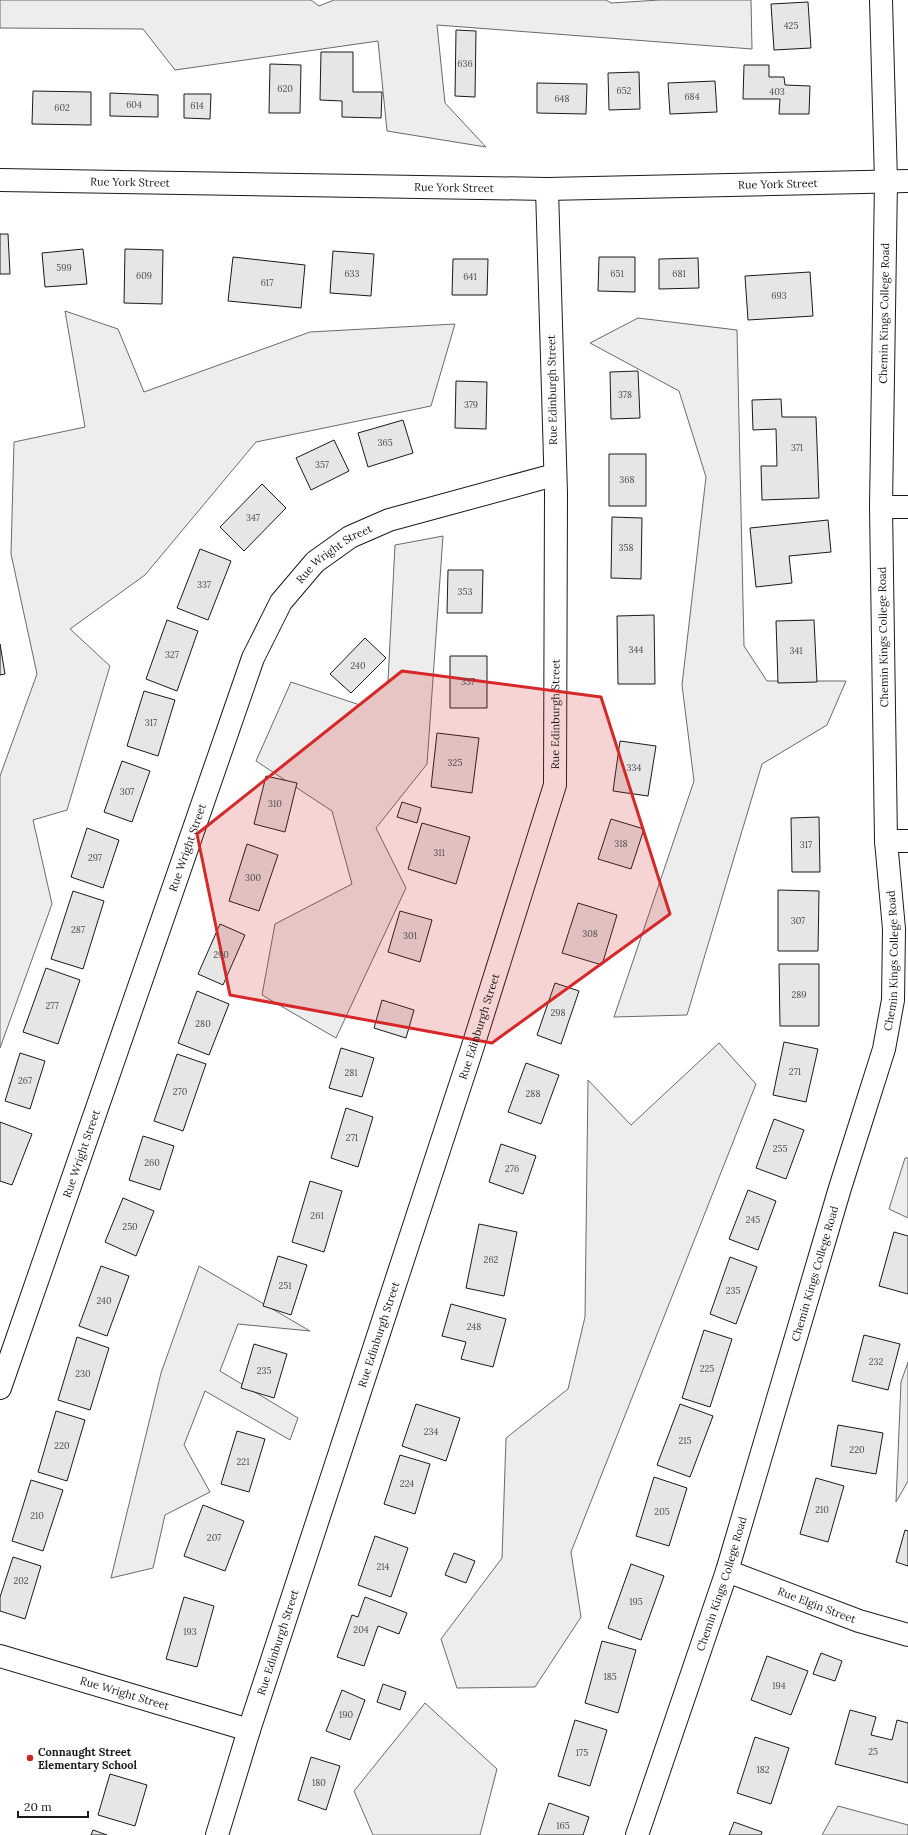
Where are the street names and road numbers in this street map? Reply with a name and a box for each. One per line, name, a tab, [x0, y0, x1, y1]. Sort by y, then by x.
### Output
street label: Rue York Street	[90, 174, 171, 190]
street label: Rue York Street	[738, 176, 819, 192]
street label: Rue York Street	[414, 180, 495, 195]
street label: Chemin Kings College Road	[876, 242, 892, 384]
street label: Rue Edinburgh Street	[544, 334, 560, 445]
street label: Rue Wright Street	[293, 521, 375, 586]
street label: Chemin Kings College Road	[875, 566, 891, 707]
street label: Rue Edinburgh Street	[548, 658, 562, 769]
street label: Rue Wright Street	[166, 801, 209, 893]
street label: Chemin Kings College Road	[880, 890, 901, 1032]
street label: Rue Edinburgh Street	[456, 971, 503, 1081]
street label: Rue Wright Street	[60, 1107, 103, 1200]
street label: Chemin Kings College Road	[788, 1204, 841, 1343]
street label: Rue Edinburgh Street	[355, 1279, 403, 1389]
street label: Chemin Kings College Road	[693, 1514, 750, 1653]
street label: Rue Elgin Street	[776, 1584, 859, 1626]
street label: Rue Edinburgh Street	[254, 1587, 302, 1697]
street label: Rue Wright Street	[78, 1673, 171, 1713]

